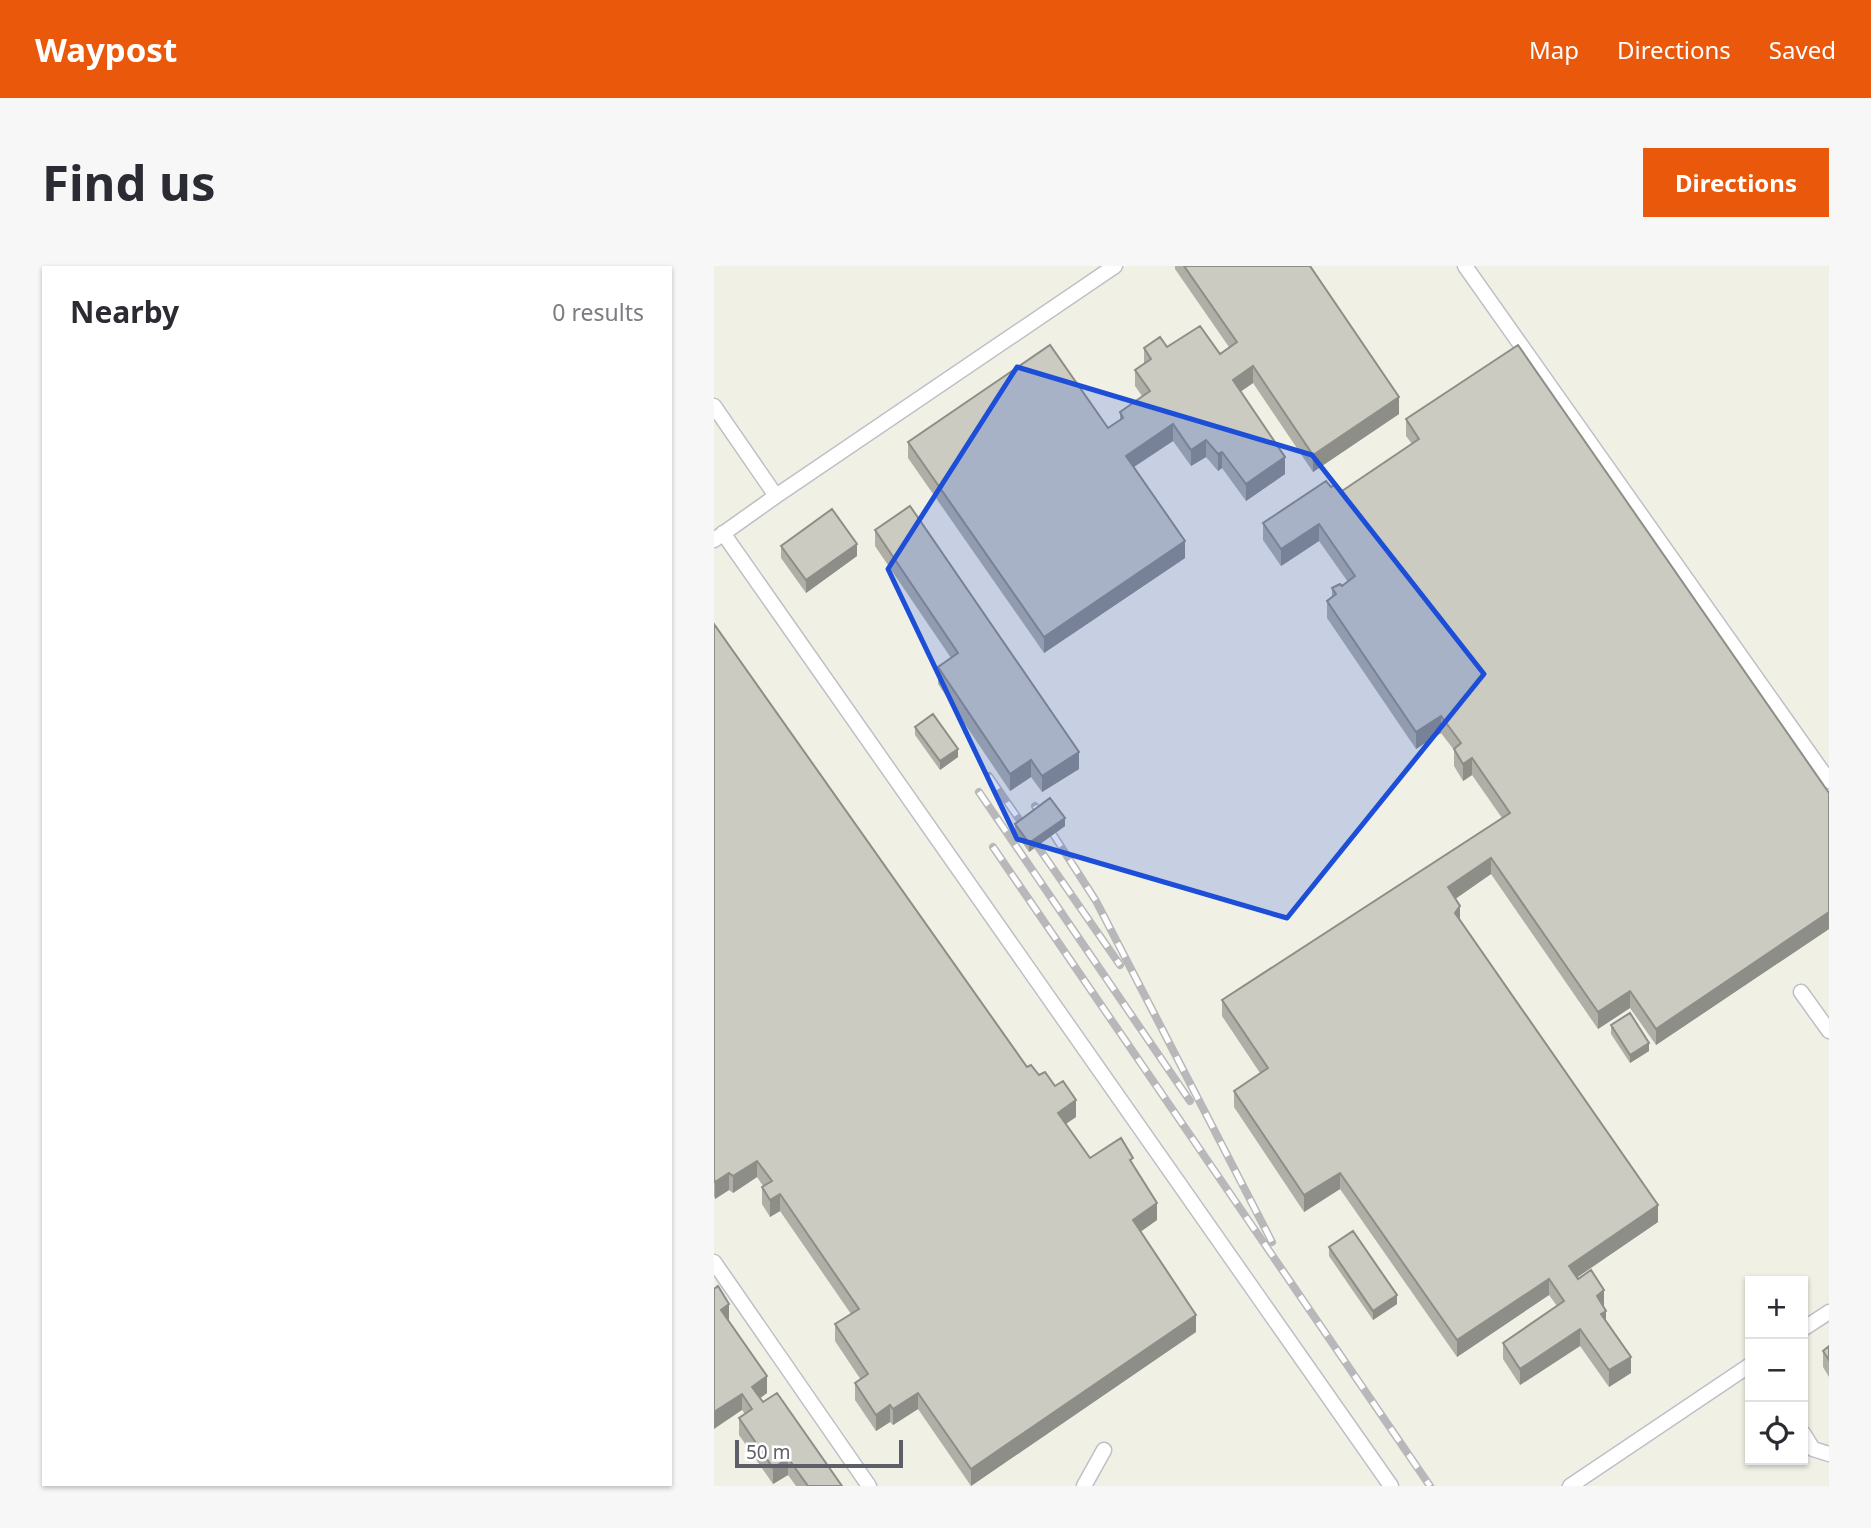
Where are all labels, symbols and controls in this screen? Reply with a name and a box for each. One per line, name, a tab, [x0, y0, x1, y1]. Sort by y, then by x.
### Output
text: Waypost	[35, 27, 177, 72]
text: Map	[1529, 33, 1579, 66]
text: Directions	[1617, 33, 1731, 66]
text: Saved	[1769, 33, 1836, 66]
button: Directions	[1643, 148, 1829, 217]
text: Find us	[42, 149, 216, 215]
text: Nearby	[70, 291, 179, 332]
text: 0 results	[552, 296, 644, 328]
map controls	[1745, 1276, 1808, 1465]
button: +	[1745, 1276, 1808, 1339]
button: −	[1745, 1339, 1808, 1402]
button: locate	[1745, 1402, 1808, 1465]
scale bar	[735, 1437, 903, 1469]
text: 50 m	[746, 1439, 790, 1465]

